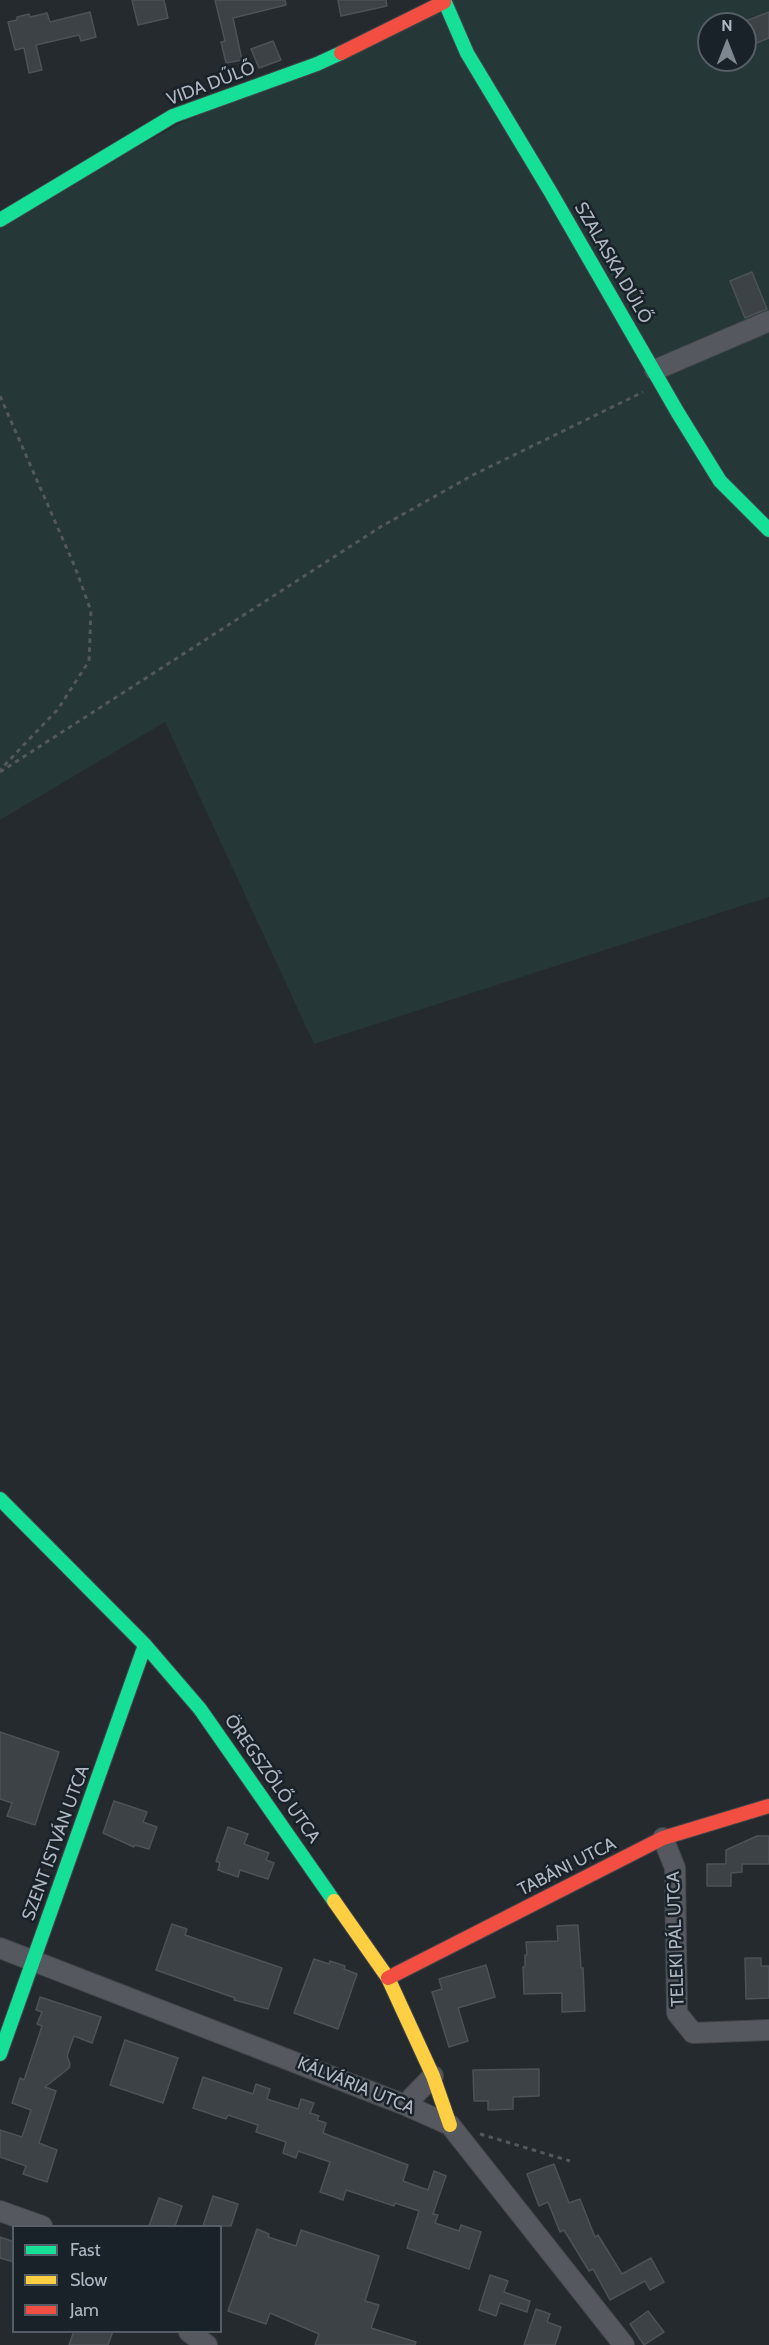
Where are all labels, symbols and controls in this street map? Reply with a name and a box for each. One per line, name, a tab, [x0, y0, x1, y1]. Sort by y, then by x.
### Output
north arrow	[697, 12, 757, 72]
text: N	[721, 16, 733, 35]
street label: VIDA DŰLŐ	[164, 57, 258, 111]
street label: SZALASKA DŰLŐ	[570, 199, 656, 327]
street label: ÖREGSZŐLŐ UTCA	[220, 1710, 324, 1848]
street label: SZENT ISTVÁN UTCA	[18, 1762, 94, 1924]
street label: TABÁNI UTCA	[514, 1833, 620, 1901]
street label: TELEKI PÁL UTCA	[663, 1871, 689, 2007]
street label: KÁLVÁRIA UTCA	[294, 2053, 418, 2119]
legend	[12, 2225, 222, 2333]
text: Fast	[70, 2239, 101, 2261]
text: Slow	[70, 2269, 107, 2291]
text: Jam	[70, 2299, 99, 2321]

